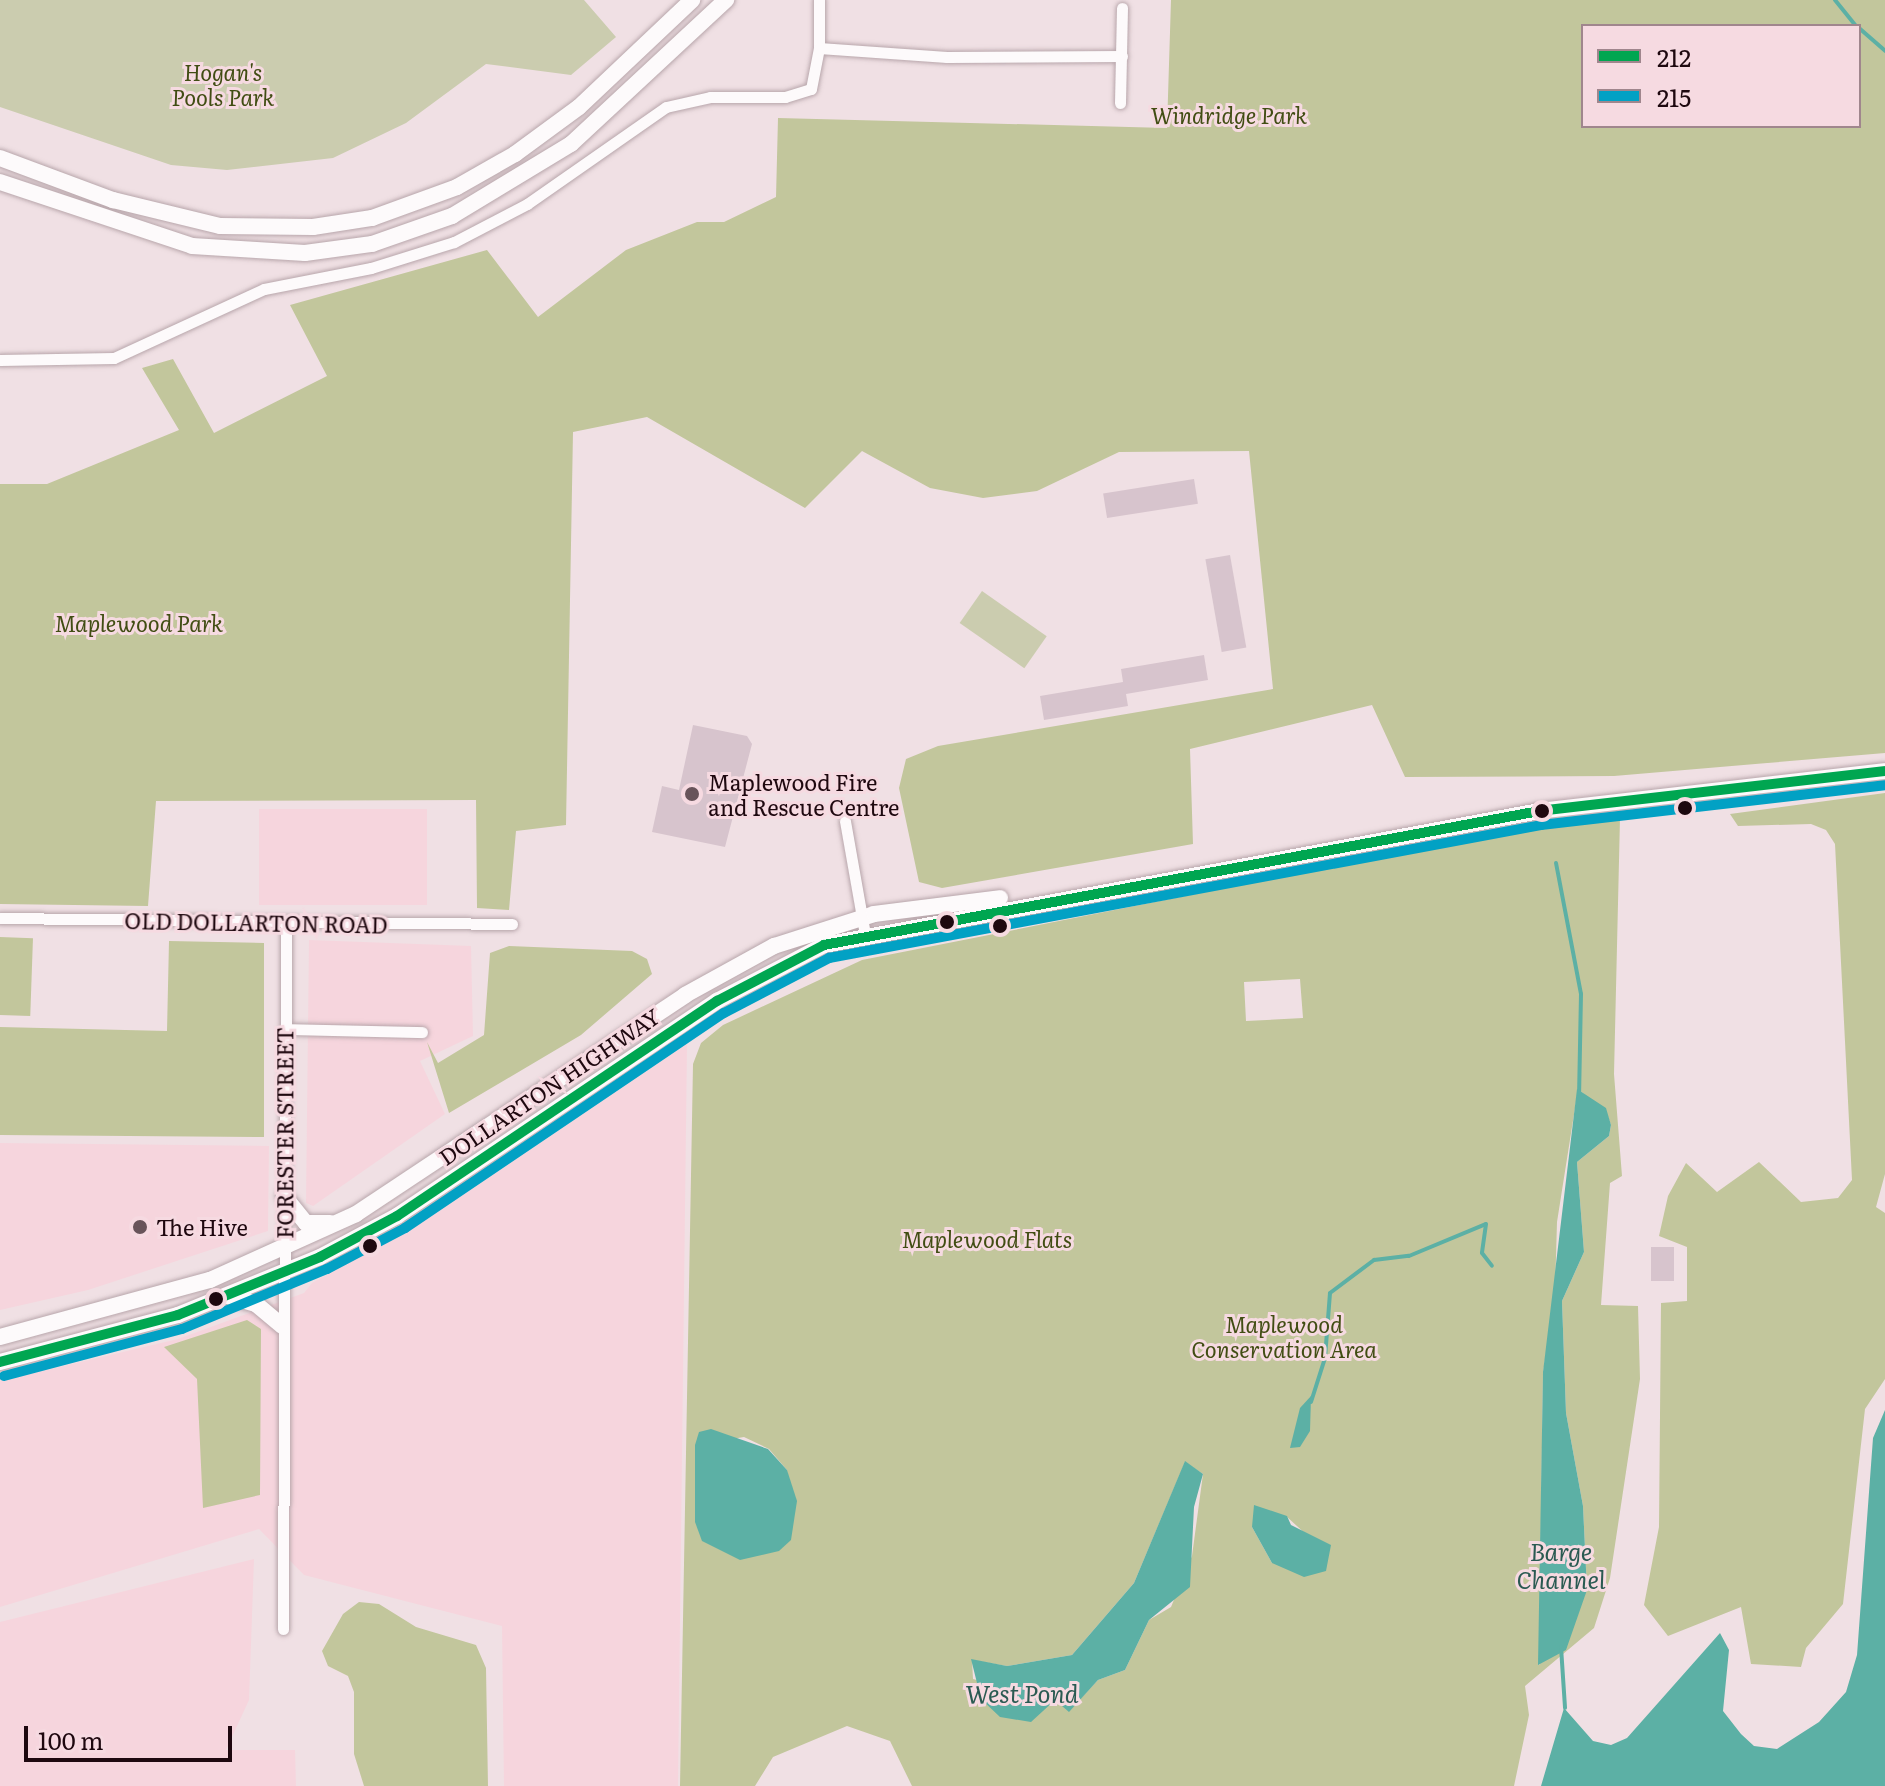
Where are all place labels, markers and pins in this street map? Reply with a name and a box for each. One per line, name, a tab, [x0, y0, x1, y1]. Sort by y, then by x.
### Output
place label: Maplewood Fire and Rescue Centre	[708, 768, 900, 820]
marker: Maplewood Fire and Rescue Centre	[683, 785, 701, 803]
unlabelled marker	[1677, 800, 1693, 816]
unlabelled marker	[1534, 803, 1550, 819]
unlabelled marker	[939, 914, 955, 930]
unlabelled marker	[992, 918, 1008, 934]
place label: The Hive	[156, 1214, 248, 1240]
marker: The Hive	[131, 1218, 149, 1236]
unlabelled marker	[362, 1238, 378, 1254]
unlabelled marker	[208, 1291, 224, 1307]

